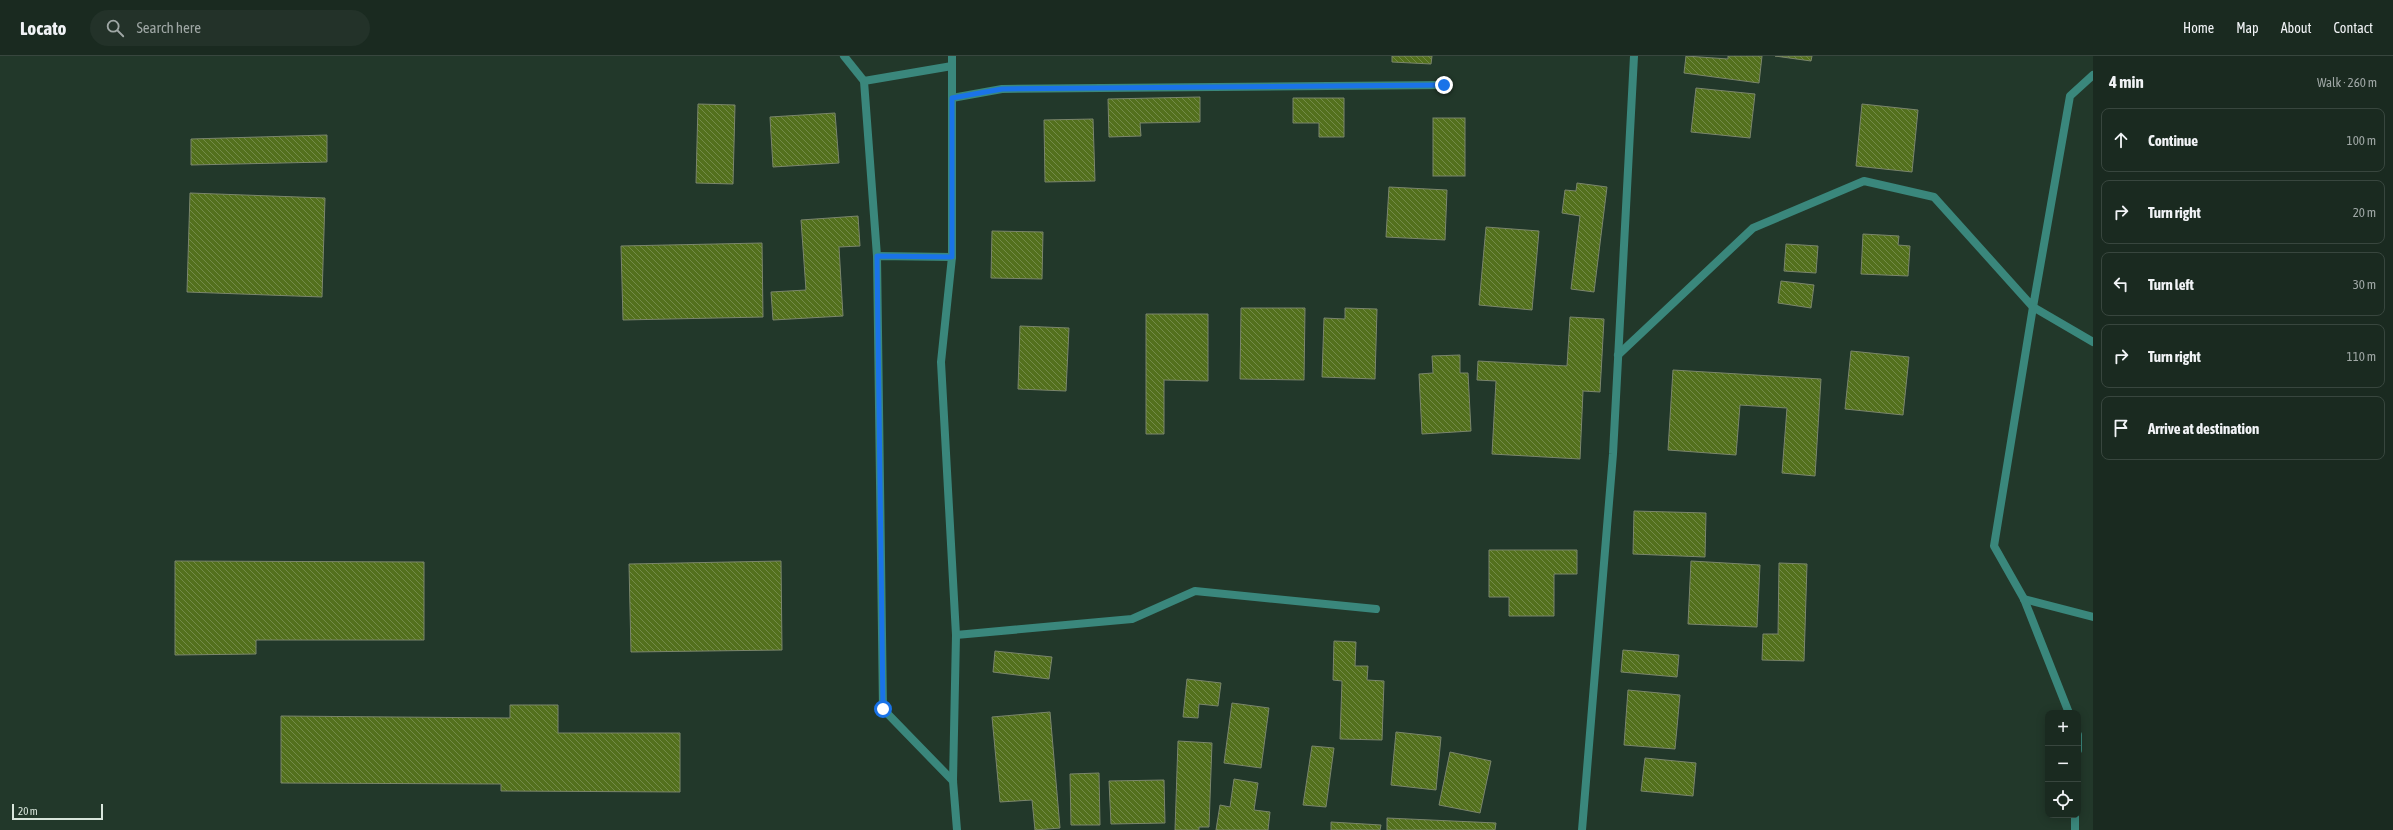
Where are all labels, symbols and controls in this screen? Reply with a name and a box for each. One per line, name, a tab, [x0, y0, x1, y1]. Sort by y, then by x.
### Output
search box	[90, 10, 370, 46]
text: Locato	[20, 17, 66, 39]
icon: search	[104, 17, 126, 39]
text: Search here	[136, 19, 201, 36]
text: Home	[2183, 20, 2214, 36]
text: Map	[2236, 20, 2259, 36]
text: About	[2281, 20, 2312, 36]
text: Contact	[2334, 20, 2373, 36]
text: 4 min	[2109, 72, 2144, 92]
text: Walk · 260 m	[2317, 75, 2377, 90]
route end	[1435, 76, 1453, 94]
icon: ahead	[2110, 129, 2132, 151]
text: Continue	[2148, 132, 2198, 149]
text: 100 m	[2347, 133, 2376, 148]
icon: right	[2110, 201, 2132, 223]
text: Turn right	[2148, 204, 2201, 221]
text: 20 m	[2353, 205, 2376, 220]
icon: left	[2110, 273, 2132, 295]
text: Turn left	[2148, 276, 2194, 293]
text: 30 m	[2353, 277, 2376, 292]
icon: right	[2110, 345, 2132, 367]
text: Turn right	[2148, 348, 2201, 365]
text: 110 m	[2347, 349, 2376, 364]
icon: arrive	[2110, 417, 2132, 439]
text: Arrive at destination	[2148, 420, 2259, 437]
route start	[874, 700, 892, 718]
map controls	[2045, 710, 2081, 818]
button: +	[2045, 710, 2081, 746]
button: −	[2045, 746, 2081, 782]
button: locate	[2045, 782, 2081, 818]
scale bar	[12, 802, 103, 821]
text: 20 m	[18, 805, 38, 817]

